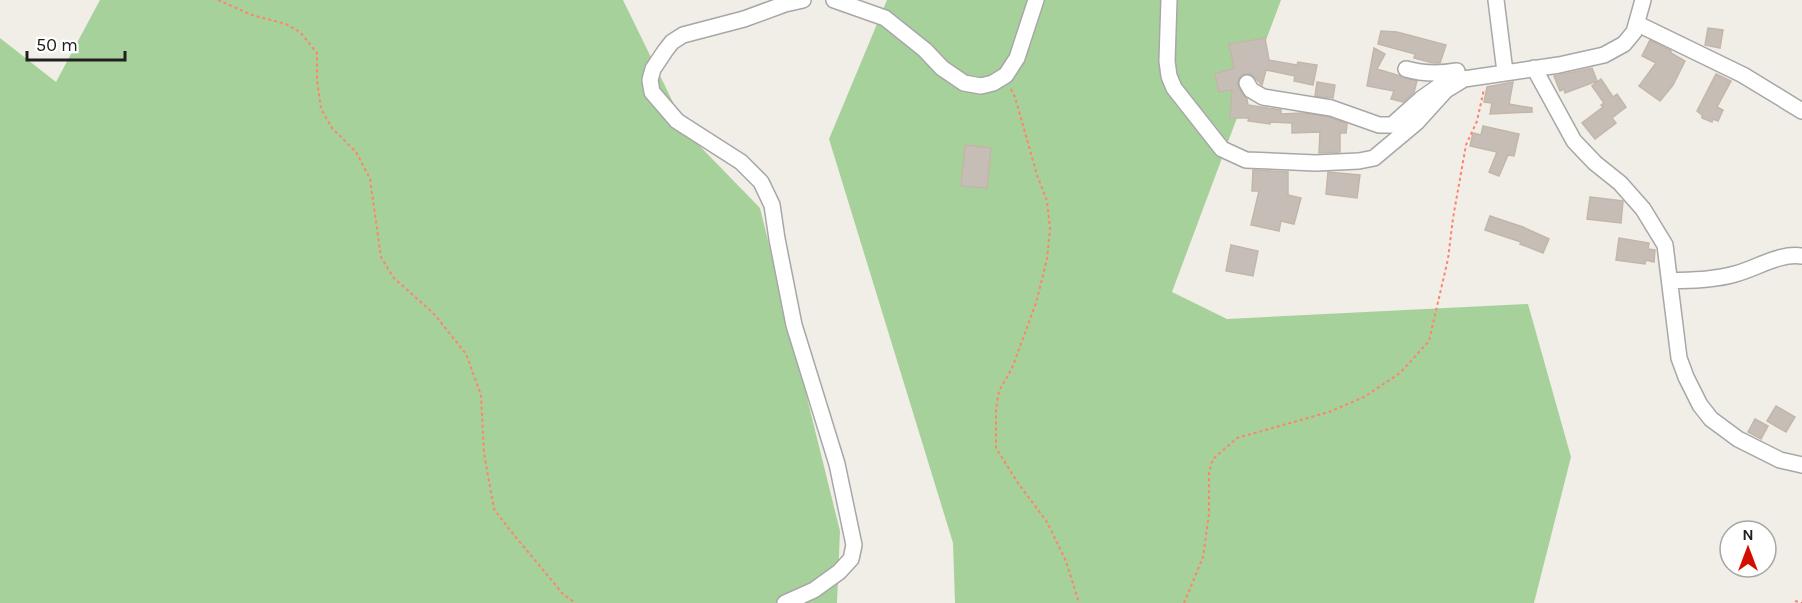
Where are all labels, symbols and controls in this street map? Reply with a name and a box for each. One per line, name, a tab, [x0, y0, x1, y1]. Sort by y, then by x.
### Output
scale bar	[27, 24, 124, 62]
text: 50 m	[36, 34, 78, 56]
north arrow	[1718, 519, 1778, 579]
text: N	[1742, 525, 1754, 544]

